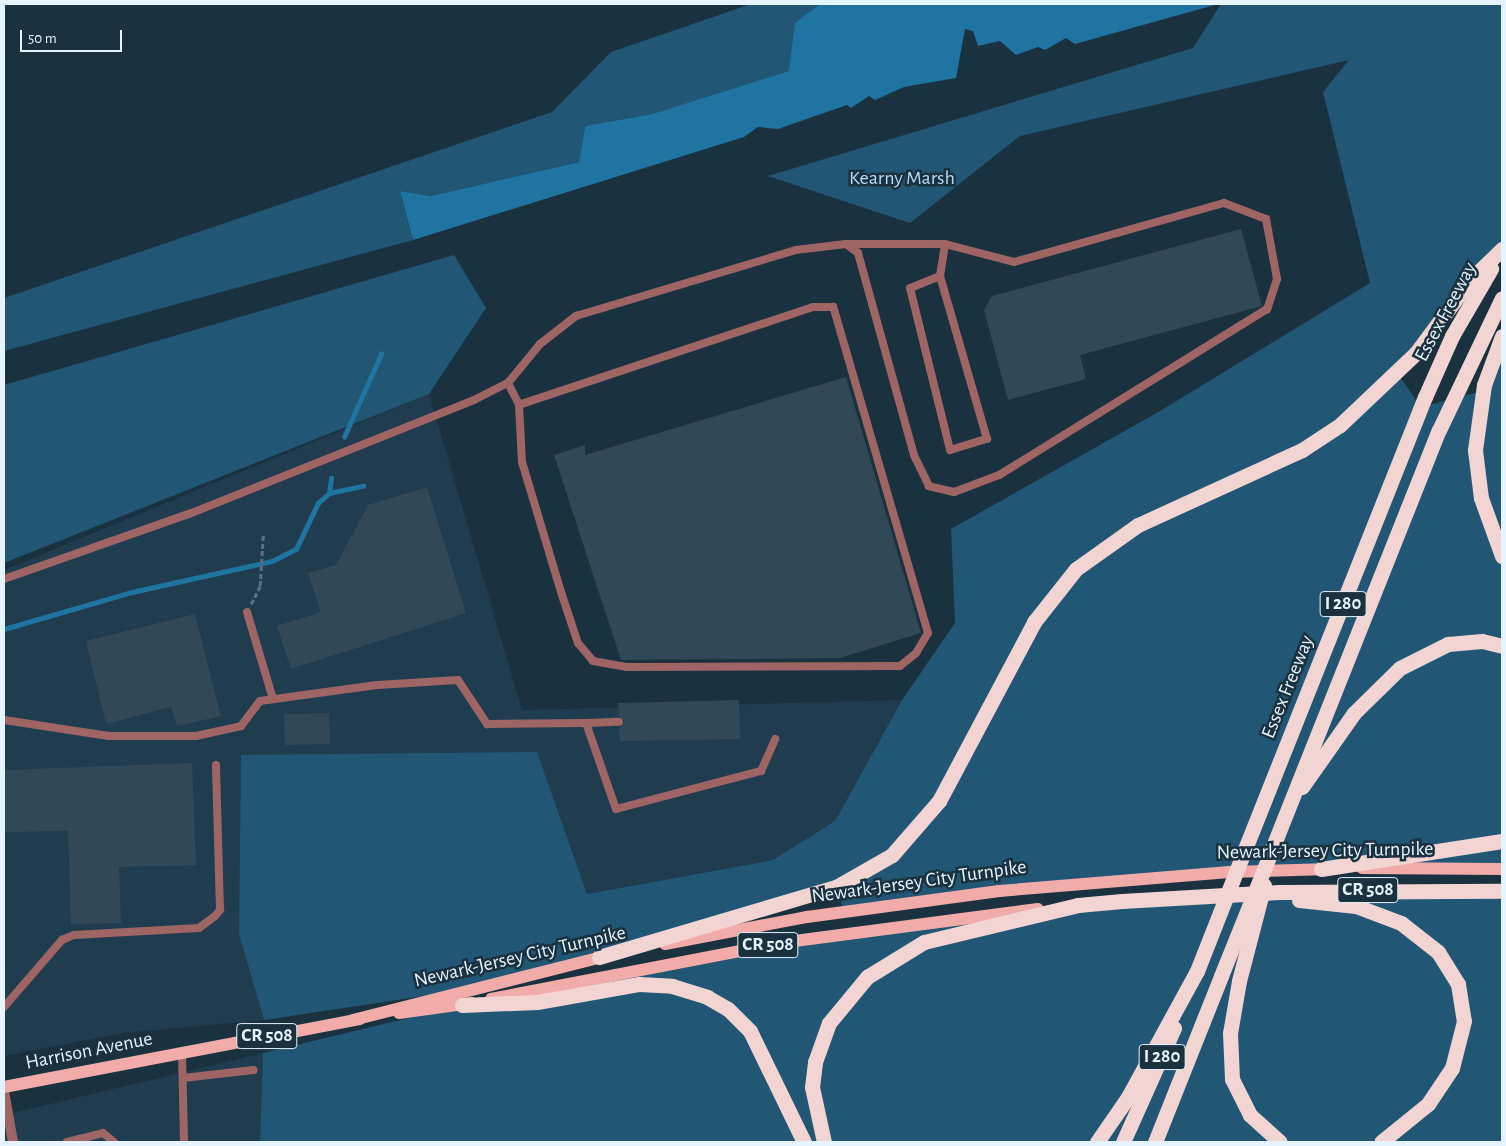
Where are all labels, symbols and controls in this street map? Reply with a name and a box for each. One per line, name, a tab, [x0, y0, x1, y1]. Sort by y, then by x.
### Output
scale bar	[22, 20, 125, 52]
text: 50 m	[28, 31, 57, 46]
park label: Kearny Marsh	[849, 166, 955, 190]
street label: Essex Freeway	[1410, 258, 1482, 366]
road number: I 280	[1319, 588, 1367, 620]
street label: Essex Freeway	[1256, 632, 1320, 742]
street label: Newark-Jersey City Turnpike	[1216, 837, 1434, 865]
street label: Newark-Jersey City Turnpike	[810, 855, 1028, 909]
road number: CR 508	[1337, 874, 1399, 906]
street label: Newark-Jersey City Turnpike	[412, 921, 628, 993]
road number: CR 508	[737, 928, 799, 962]
road number: CR 508	[236, 1019, 298, 1052]
street label: Harrison Avenue	[23, 1027, 155, 1075]
road number: I 280	[1138, 1040, 1186, 1074]

